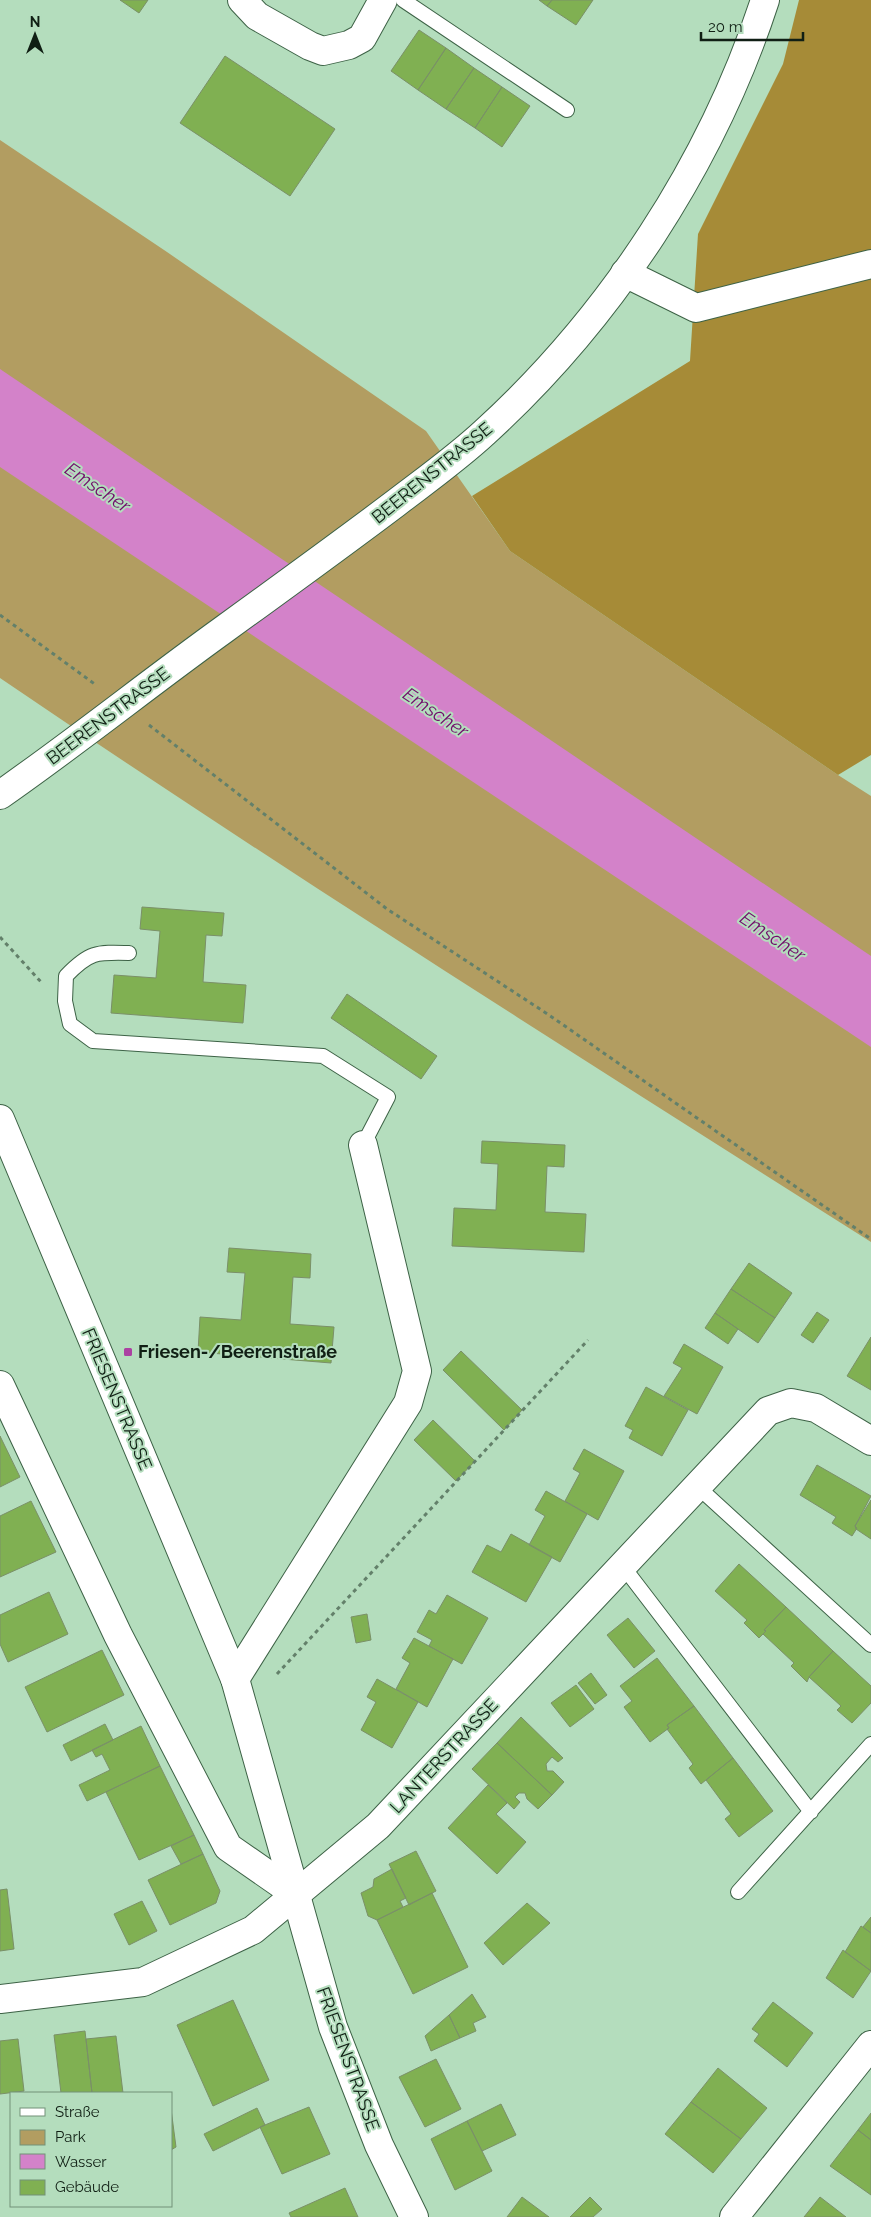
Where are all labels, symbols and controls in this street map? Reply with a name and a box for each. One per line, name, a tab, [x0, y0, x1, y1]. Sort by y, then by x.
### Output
north arrow	[10, 10, 60, 60]
scale bar	[701, 10, 804, 42]
text: N	[30, 14, 40, 30]
text: 20 m	[708, 18, 743, 36]
street label: BEERENSTRASSE	[367, 418, 496, 528]
water label: Emscher	[61, 457, 136, 518]
street label: BEERENSTRASSE	[42, 662, 174, 769]
water label: Emscher	[399, 682, 474, 743]
water label: Emscher	[736, 906, 811, 967]
street label: FRIESENSTRASSE	[78, 1325, 157, 1473]
place label: Friesen-/Beerenstraße	[138, 1341, 337, 1362]
marker: Friesen-/Beerenstraße	[122, 1346, 134, 1358]
street label: LANTERSTRASSE	[385, 1694, 502, 1817]
street label: FRIESENSTRASSE	[313, 1984, 384, 2134]
legend	[10, 2092, 172, 2207]
text: Straße	[55, 2103, 100, 2121]
text: Park	[55, 2128, 86, 2146]
text: Wasser	[55, 2153, 107, 2171]
text: Gebäude	[55, 2178, 119, 2196]

